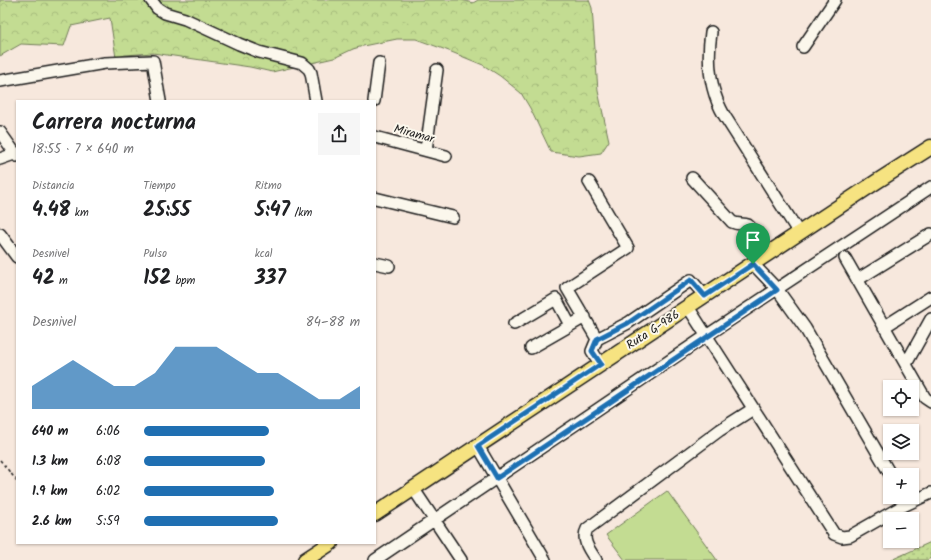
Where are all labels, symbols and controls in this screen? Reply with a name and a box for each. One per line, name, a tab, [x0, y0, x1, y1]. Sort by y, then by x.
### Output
text: Carrera nocturna	[32, 106, 196, 141]
button: share	[318, 113, 360, 155]
street label: Miramar	[392, 120, 437, 149]
text: 18:55 · 7 × 640 m	[32, 139, 134, 160]
text: Distancia	[32, 177, 74, 195]
text: Tiempo	[143, 177, 176, 195]
text: Ritmo	[255, 177, 282, 195]
text: 4.48	[32, 195, 70, 227]
text: 25:55	[143, 195, 190, 227]
text: 5:47	[255, 195, 290, 227]
text: km	[70, 204, 89, 222]
text: /km	[290, 204, 312, 222]
pin	[736, 223, 770, 264]
icon: arrive	[742, 229, 764, 251]
text: Desnivel	[32, 245, 70, 263]
text: Pulso	[143, 245, 167, 263]
text: kcal	[255, 245, 273, 263]
text: 42	[32, 263, 55, 295]
text: 152	[143, 263, 171, 295]
text: 337	[255, 263, 286, 295]
text: m	[55, 272, 68, 290]
text: bpm	[171, 272, 195, 290]
street label: Ruta G-986	[622, 306, 684, 354]
text: Desnivel	[32, 312, 76, 333]
text: 84–88 m	[306, 312, 360, 333]
map controls	[883, 380, 919, 548]
button: locate	[883, 380, 919, 416]
text: 640 m	[32, 421, 68, 442]
text: 6:06	[96, 421, 120, 442]
button: layers	[883, 424, 919, 460]
text: 1.3 km	[32, 451, 68, 472]
text: 6:08	[96, 451, 121, 472]
button: +	[883, 468, 919, 504]
text: 1.9 km	[32, 481, 68, 502]
text: 6:02	[96, 481, 120, 502]
text: 2.6 km	[32, 511, 72, 532]
text: 5:59	[96, 511, 120, 532]
button: −	[883, 512, 919, 548]

